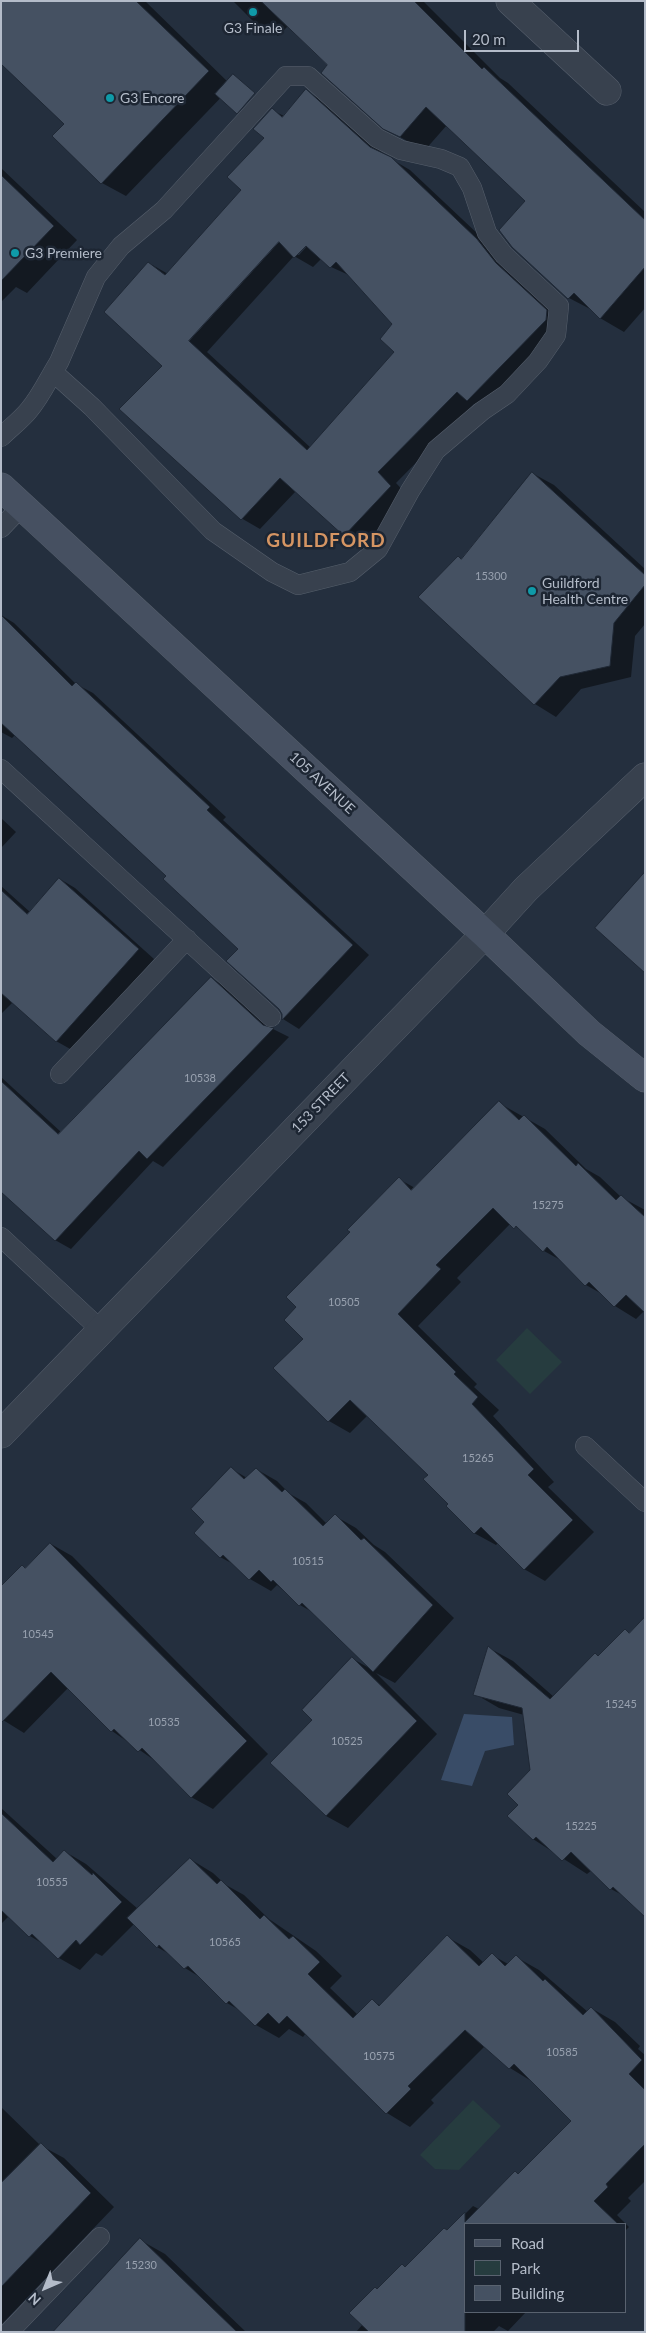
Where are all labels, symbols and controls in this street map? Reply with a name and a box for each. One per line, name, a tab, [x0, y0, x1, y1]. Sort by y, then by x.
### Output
marker: G3 Finale	[247, 6, 259, 18]
place label: G3 Finale	[224, 20, 282, 36]
scale bar	[466, 20, 581, 52]
text: 20 m	[472, 30, 506, 48]
place label: G3 Encore	[120, 90, 184, 106]
marker: G3 Encore	[104, 92, 116, 104]
place label: G3 Premiere	[25, 245, 102, 261]
marker: G3 Premiere	[9, 247, 21, 259]
district label: GUILDFORD	[265, 530, 387, 552]
house number: 15300	[475, 569, 507, 583]
place label: Guildford Health Centre	[542, 575, 628, 608]
marker: Guildford Health Centre	[526, 585, 538, 597]
street label: 105 AVENUE	[286, 748, 358, 818]
street label: 153 STREET	[288, 1069, 354, 1137]
house number: 10538	[184, 1071, 216, 1085]
house number: 15275	[532, 1198, 564, 1212]
house number: 10505	[328, 1295, 360, 1309]
house number: 15265	[462, 1451, 494, 1465]
house number: 10515	[292, 1554, 324, 1568]
house number: 10545	[22, 1627, 54, 1641]
house number: 15245	[605, 1697, 637, 1711]
house number: 10535	[148, 1715, 180, 1729]
house number: 10525	[331, 1734, 363, 1748]
house number: 15225	[565, 1819, 597, 1833]
house number: 10555	[36, 1875, 68, 1889]
house number: 10565	[209, 1935, 241, 1949]
house number: 10585	[546, 2045, 578, 2059]
house number: 10575	[363, 2049, 395, 2063]
legend	[463, 2223, 626, 2313]
text: Road	[511, 2234, 544, 2252]
house number: 15230	[125, 2258, 157, 2272]
text: Park	[511, 2259, 540, 2277]
north arrow	[20, 2263, 70, 2313]
text: Building	[511, 2284, 564, 2302]
text: N	[24, 2289, 44, 2309]

